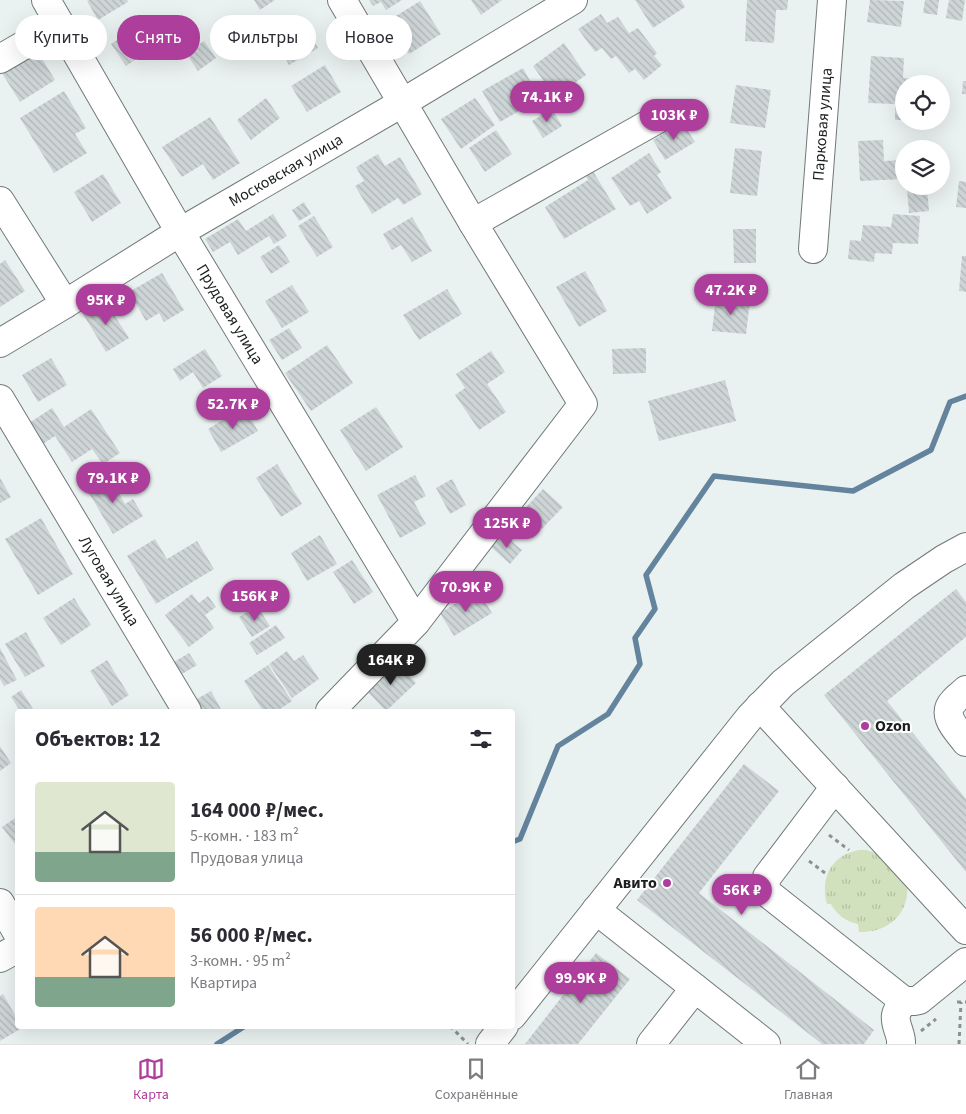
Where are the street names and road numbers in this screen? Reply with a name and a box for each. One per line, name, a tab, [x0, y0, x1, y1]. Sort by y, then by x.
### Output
street label: Парковая улица	[807, 67, 838, 182]
street label: Московская улица	[225, 129, 347, 212]
street label: Прудовая улица	[191, 260, 269, 368]
street label: Луговая улица	[73, 532, 145, 630]

